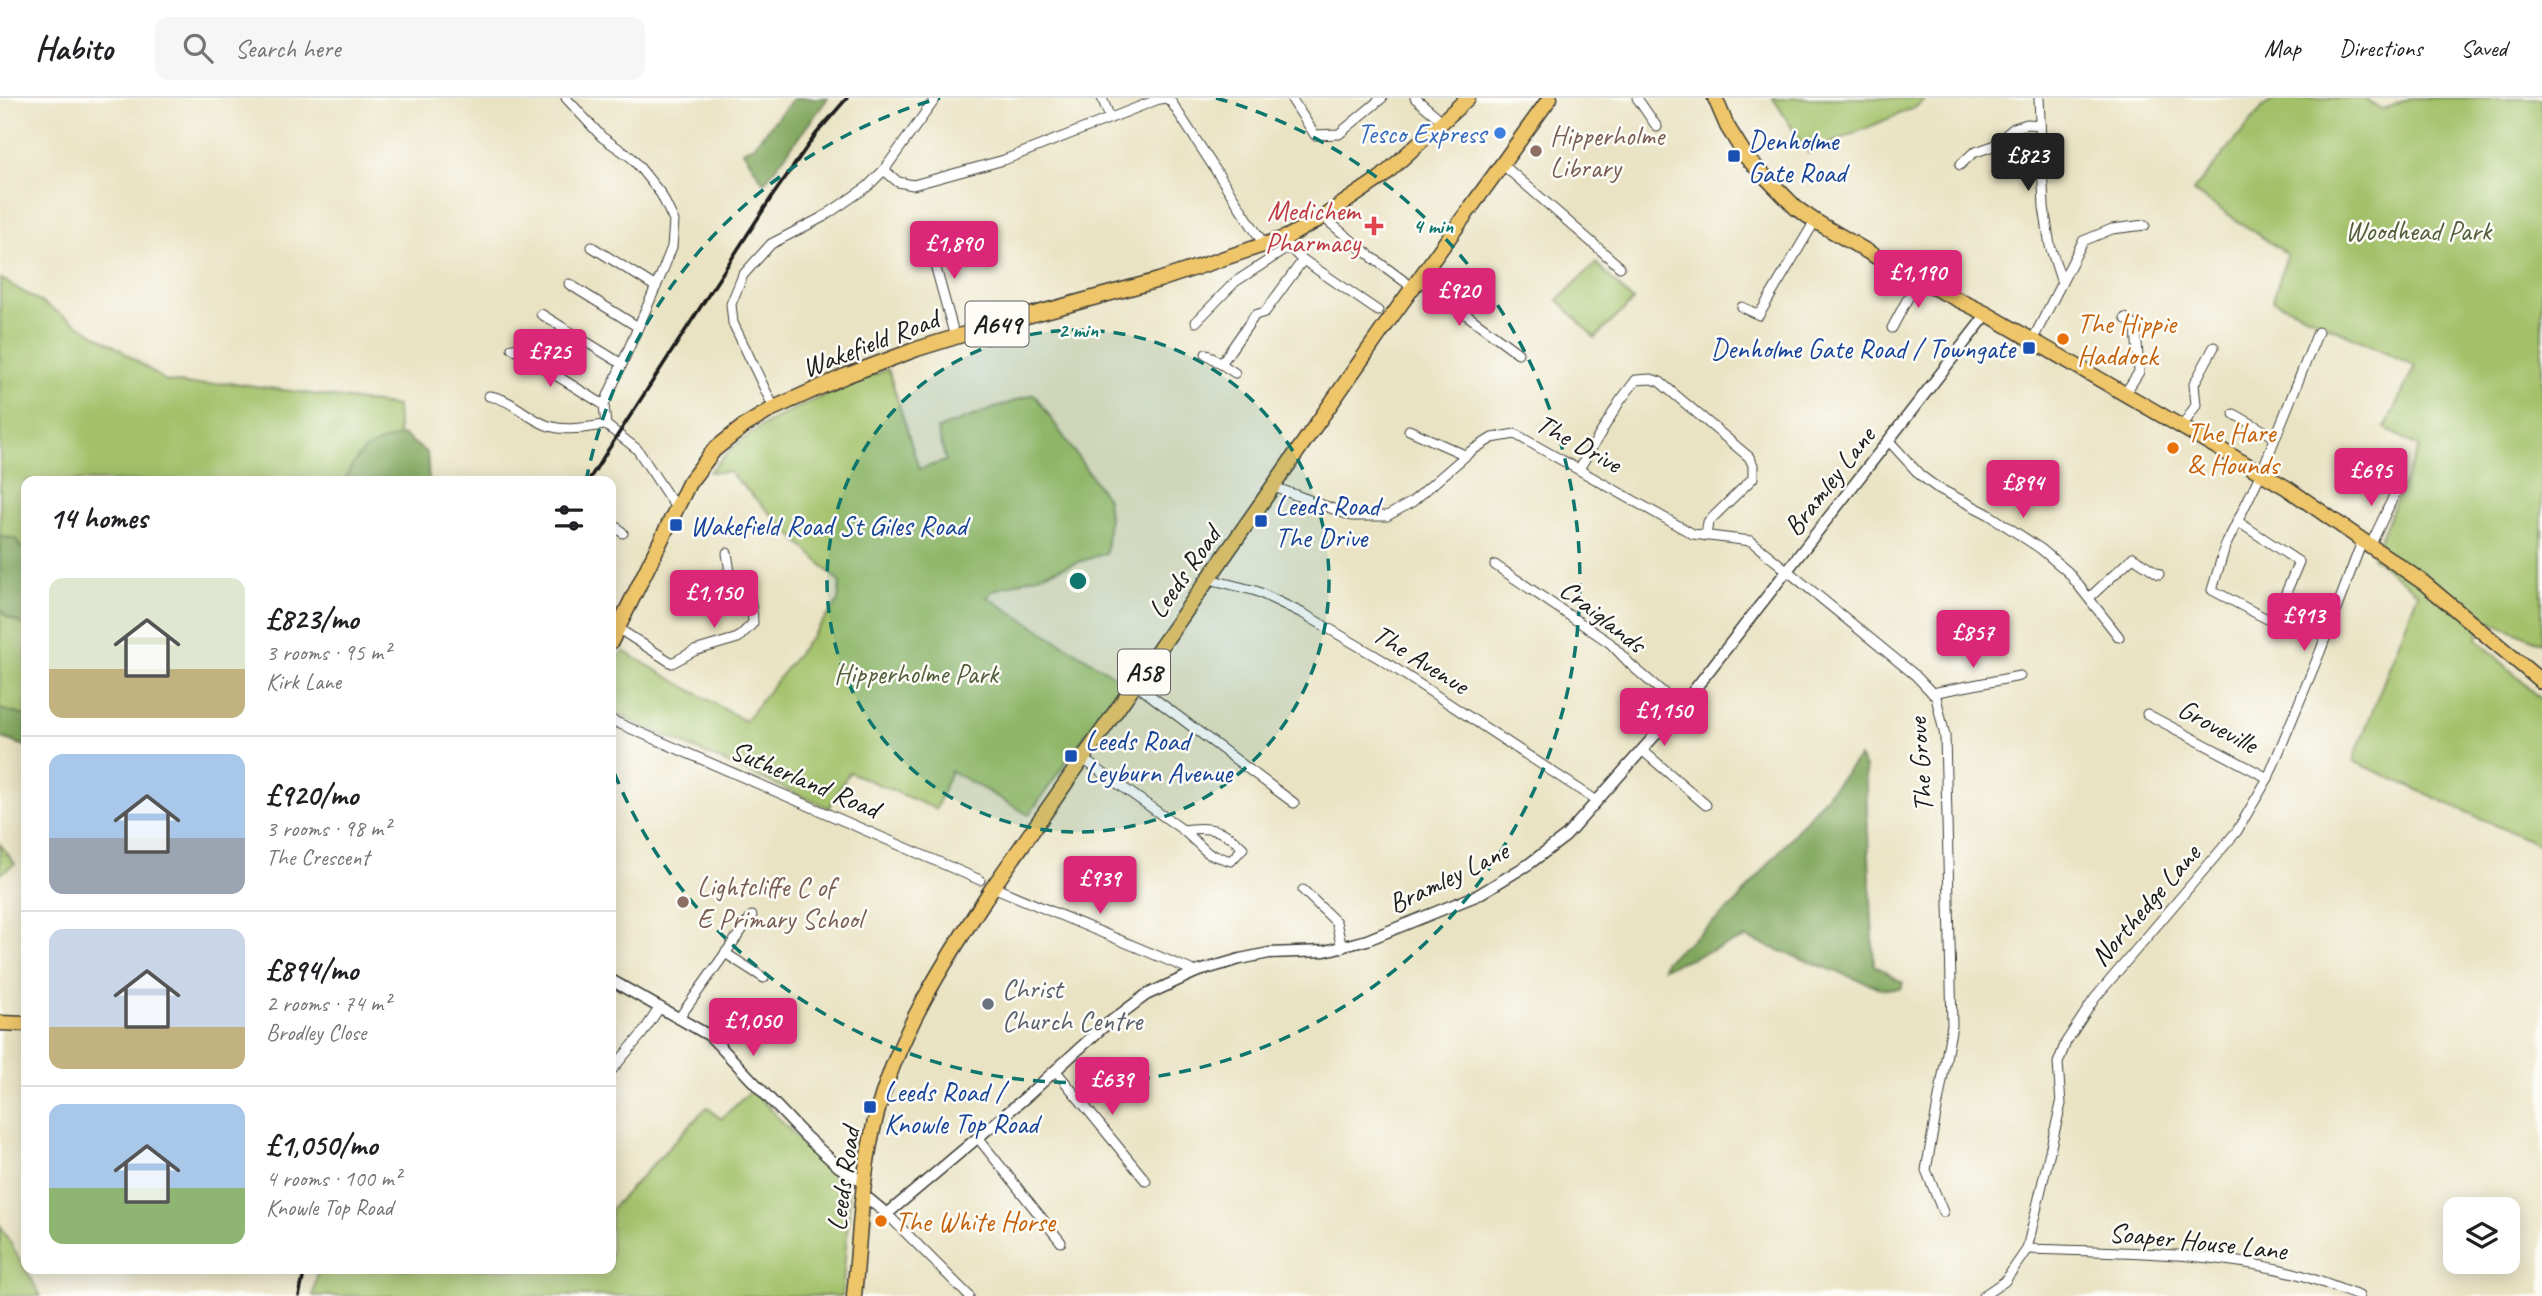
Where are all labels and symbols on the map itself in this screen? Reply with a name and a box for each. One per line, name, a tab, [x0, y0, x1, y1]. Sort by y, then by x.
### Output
place label: Tesco Express	[1357, 116, 1488, 151]
place label: Hipperholme Library	[1550, 118, 1666, 185]
place label: Denholme Gate Road	[1748, 123, 1850, 190]
marker: Tesco Express	[1492, 125, 1508, 141]
pin: £823	[1987, 134, 2069, 193]
marker: Hipperholme Library	[1528, 143, 1544, 159]
marker: Denholme Gate Road	[1726, 148, 1742, 164]
place label: Medichem Pharmacy	[1265, 193, 1362, 260]
text: 4 min	[1413, 213, 1453, 239]
park label: Woodhead Park	[2345, 213, 2493, 248]
marker: Medichem Pharmacy	[1366, 218, 1382, 234]
pin: £1,890	[897, 222, 1011, 281]
pin: £1,190	[1861, 250, 1975, 310]
pin: £920	[1418, 268, 1500, 328]
street label: Wakefield Road	[797, 300, 947, 385]
road number: A649	[965, 302, 1028, 346]
place label: The Hippie Haddock	[2077, 306, 2178, 373]
text: 2 min	[1058, 317, 1098, 343]
pin: £725	[509, 330, 591, 389]
place label: Denholme Gate Road / Towngate	[1711, 331, 2017, 366]
marker: The Hippie Haddock	[2055, 331, 2071, 347]
marker: Denholme Gate Road / Towngate	[2021, 340, 2037, 356]
street label: The Drive	[1530, 405, 1629, 482]
place label: The Hare & Hounds	[2187, 415, 2281, 482]
street label: Bramley Lane	[1775, 418, 1884, 543]
marker: The Hare & Hounds	[2165, 440, 2181, 456]
pin: £695	[2330, 448, 2412, 508]
pin: £894	[1982, 460, 2064, 520]
place label: Leeds Road The Drive	[1275, 488, 1384, 555]
place label: Wakefield Road St Giles Road	[690, 508, 971, 543]
marker: Leeds Road The Drive	[1253, 513, 1269, 529]
street label: Leeds Road	[1140, 516, 1231, 625]
marker: Wakefield Road St Giles Road	[668, 517, 684, 533]
centre of rings	[1066, 569, 1090, 593]
pin: £1,150	[657, 570, 771, 630]
street label: Craiglands	[1553, 571, 1655, 662]
pin: £913	[2263, 594, 2345, 653]
pin: £857	[1932, 610, 2014, 670]
street label: The Avenue	[1366, 616, 1477, 703]
road number: A58	[1118, 650, 1170, 694]
park label: Hipperholme Park	[834, 656, 1000, 691]
pin: £1,150	[1607, 688, 1721, 748]
street label: Groveville	[2172, 691, 2265, 762]
street label: The Grove	[1899, 715, 1941, 813]
place label: Leeds Road Leyburn Avenue	[1085, 723, 1234, 790]
street label: Sutherland Road	[725, 732, 888, 828]
marker: Leeds Road Leyburn Avenue	[1063, 748, 1079, 764]
street label: Bramley Lane	[1382, 832, 1515, 921]
street label: Northedge Lane	[2082, 835, 2209, 973]
pin: £939	[1059, 856, 1141, 916]
place label: Lightcliffe C of E Primary School	[697, 869, 868, 936]
marker: Lightcliffe C of E Primary School	[675, 894, 691, 910]
place label: Christ Church Centre	[1002, 971, 1144, 1038]
marker: Christ Church Centre	[980, 996, 996, 1012]
pin: £1,050	[696, 998, 810, 1058]
pin: £639	[1071, 1058, 1153, 1117]
place label: Leeds Road / Knowle Top Road	[884, 1074, 1042, 1141]
marker: Leeds Road / Knowle Top Road	[862, 1099, 878, 1115]
street label: Leeds Road	[818, 1121, 868, 1233]
place label: The White Horse	[895, 1204, 1057, 1239]
marker: The White Horse	[873, 1213, 889, 1229]
street label: Soaper House Lane	[2108, 1214, 2290, 1268]

